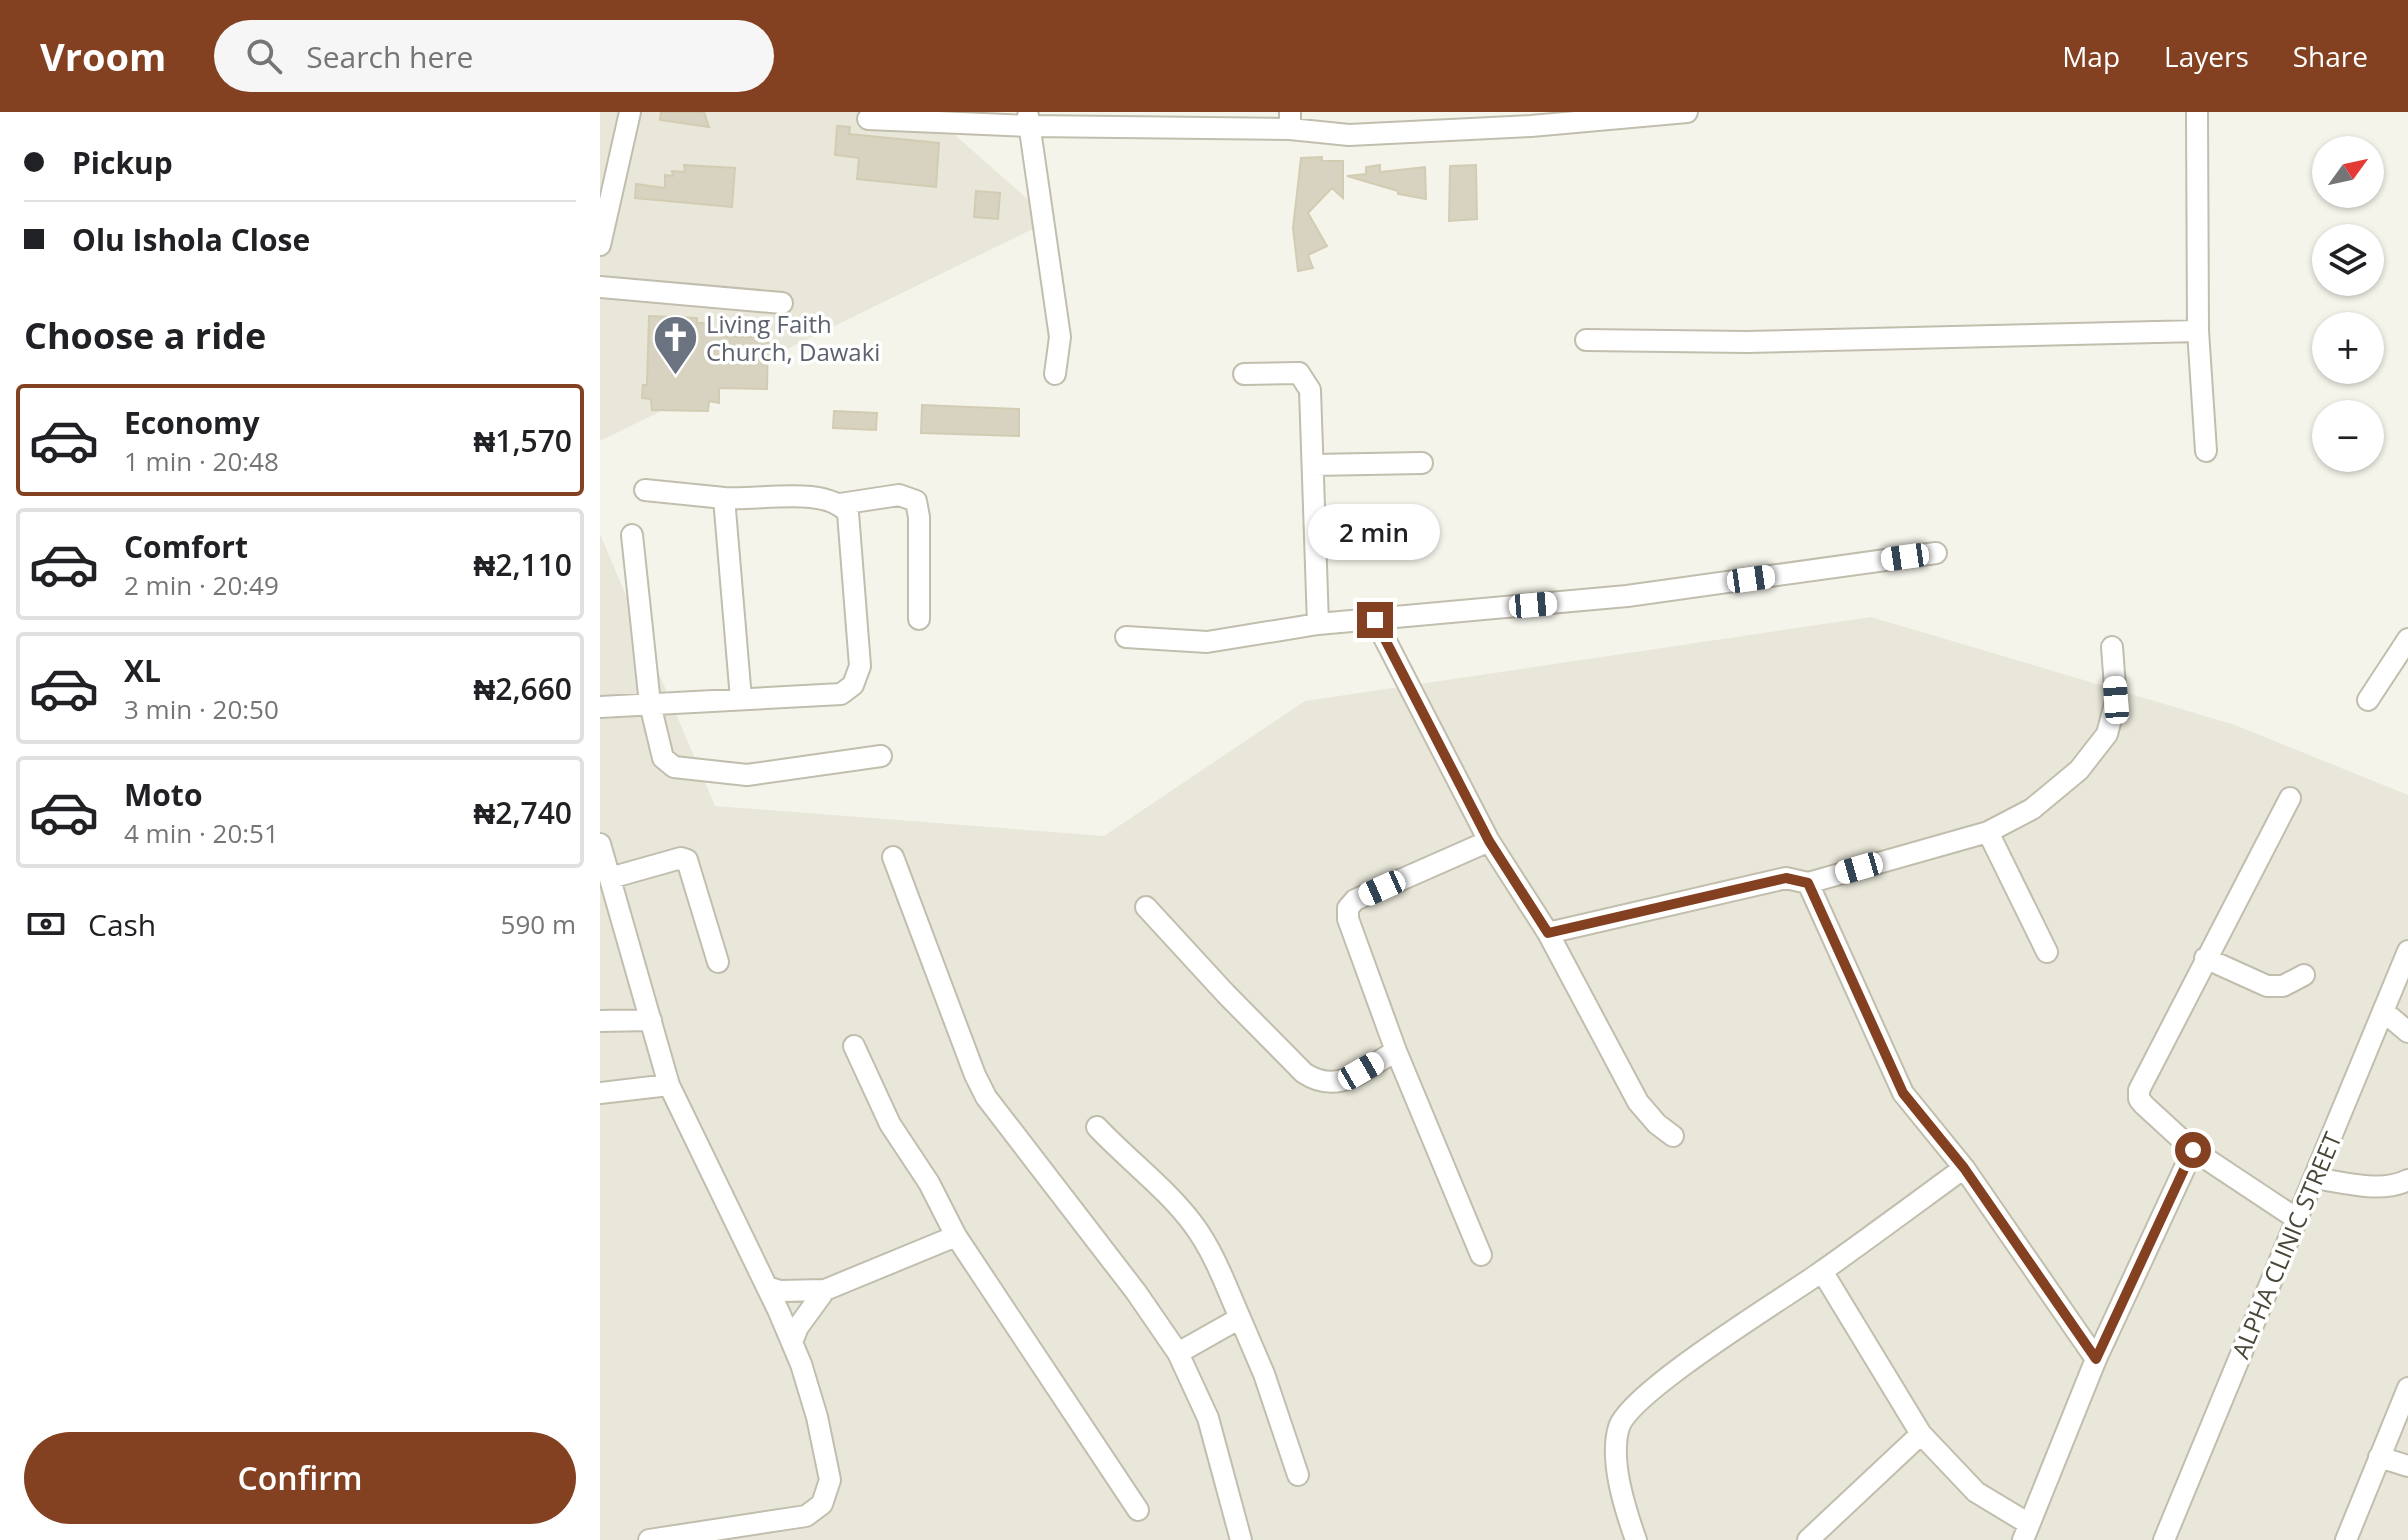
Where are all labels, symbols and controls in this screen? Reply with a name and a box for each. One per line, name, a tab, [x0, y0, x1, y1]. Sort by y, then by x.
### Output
search box	[214, 20, 774, 92]
text: Vroom	[40, 30, 166, 82]
icon: search	[242, 34, 286, 78]
text: Search here	[306, 36, 473, 77]
text: Map	[2062, 37, 2120, 75]
text: Layers	[2164, 37, 2249, 75]
text: Share	[2293, 37, 2368, 75]
north arrow	[2312, 136, 2384, 208]
map controls	[2312, 136, 2384, 472]
text: Pickup	[72, 142, 173, 183]
text: Olu Ishola Close	[72, 219, 310, 260]
button: layers	[2312, 224, 2384, 296]
place label: Living Faith Church, Dawaki	[706, 307, 880, 368]
text: Choose a ride	[24, 311, 266, 360]
button: +	[2312, 312, 2384, 384]
church icon: Living Faith Church, Dawaki	[651, 313, 699, 376]
button: −	[2312, 400, 2384, 472]
text: Economy	[124, 402, 260, 443]
icon: car	[28, 404, 100, 476]
text: ₦1,570	[474, 420, 572, 461]
text: 1 min · 20:48	[124, 443, 279, 479]
callout: 2 min	[1309, 504, 1441, 560]
text: 2 min	[1339, 514, 1409, 550]
text: Comfort	[124, 526, 248, 567]
icon: car	[28, 528, 100, 600]
car	[1880, 542, 1930, 572]
text: ₦2,110	[474, 544, 572, 585]
car	[1726, 564, 1776, 594]
text: 2 min · 20:49	[124, 567, 279, 603]
car	[1508, 591, 1558, 619]
route end	[1357, 602, 1393, 638]
text: XL	[124, 650, 161, 691]
icon: car	[28, 652, 100, 724]
text: ₦2,660	[474, 668, 572, 709]
car	[2102, 675, 2130, 725]
text: 3 min · 20:50	[124, 691, 279, 727]
text: Moto	[124, 774, 202, 815]
icon: car	[28, 776, 100, 848]
text: ₦2,740	[474, 792, 572, 833]
text: 4 min · 20:51	[124, 815, 279, 851]
car	[1833, 850, 1885, 886]
car	[1355, 867, 1409, 909]
icon: cash	[24, 902, 68, 946]
text: Cash	[88, 904, 156, 945]
text: 590 m	[501, 906, 576, 942]
car	[1334, 1049, 1388, 1093]
street label: ALPHA CLINIC STREET	[2223, 1127, 2349, 1363]
route start	[2175, 1132, 2211, 1168]
button: Confirm	[24, 1432, 576, 1524]

